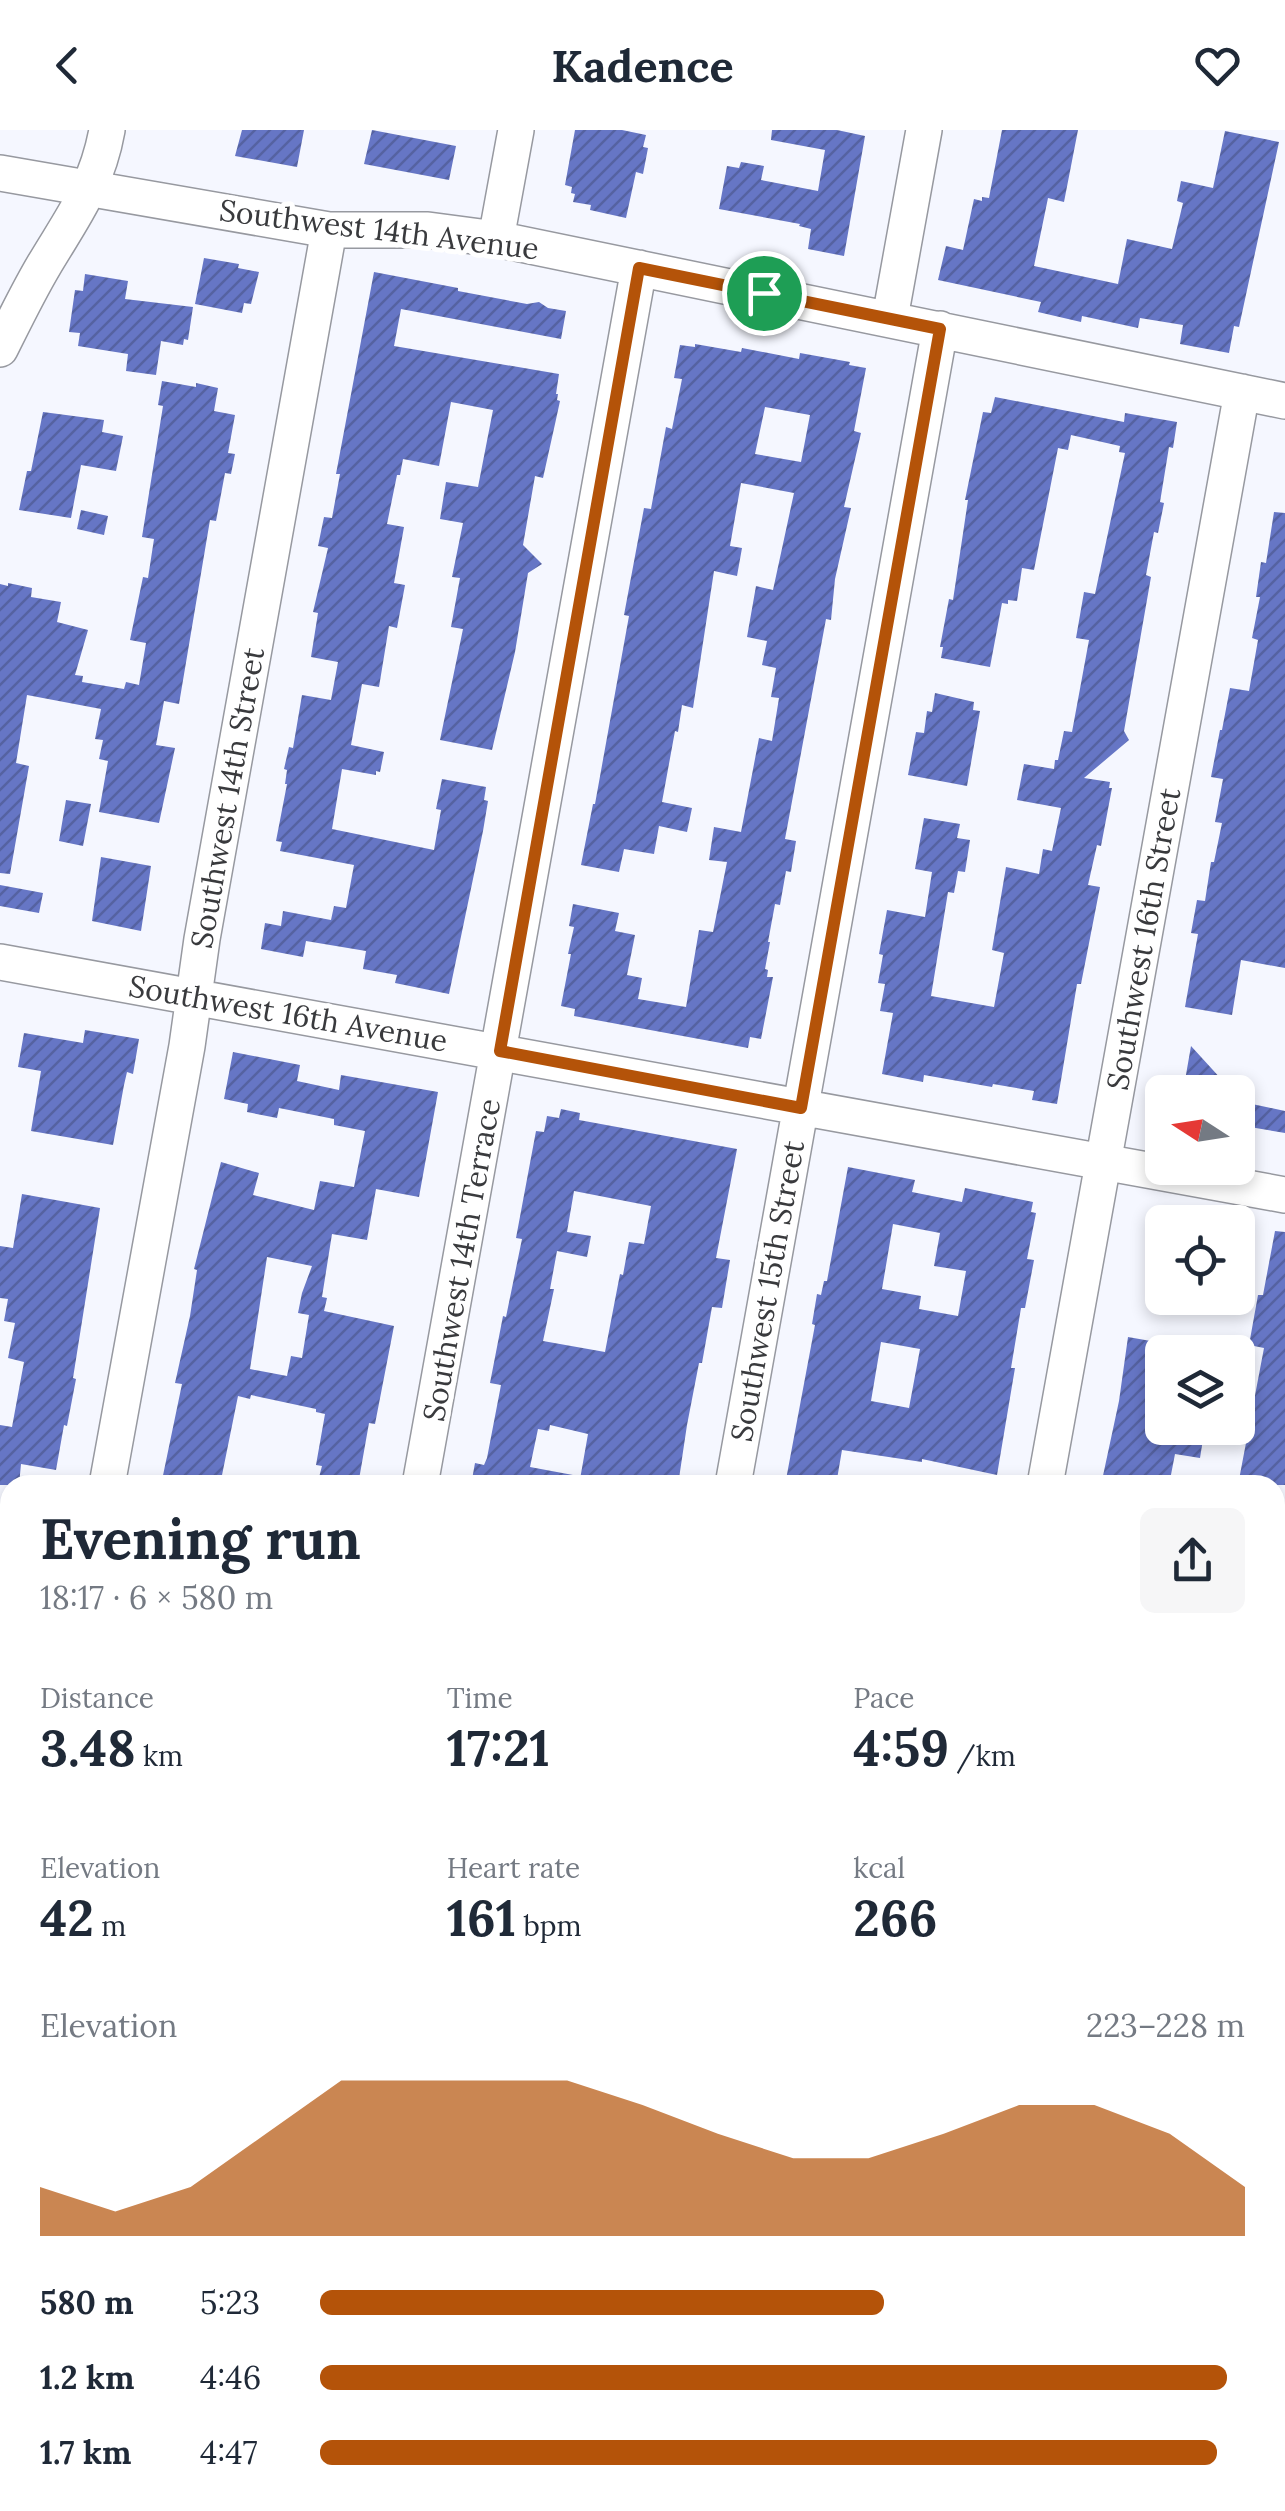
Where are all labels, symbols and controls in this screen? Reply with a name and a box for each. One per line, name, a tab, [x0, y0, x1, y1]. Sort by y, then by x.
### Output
text: Kadence	[551, 37, 734, 94]
icon: back	[40, 38, 95, 93]
icon: heart	[1190, 38, 1245, 93]
street label: Southwest 14th Avenue	[217, 191, 541, 267]
pin	[722, 251, 807, 336]
icon: arrive	[737, 266, 792, 321]
street label: Southwest 14th Street	[182, 644, 272, 951]
street label: Southwest 16th Street	[1098, 784, 1188, 1093]
street label: Southwest 16th Avenue	[126, 966, 450, 1060]
north arrow	[1145, 1075, 1255, 1185]
map controls	[1145, 1075, 1255, 1445]
street label: Southwest 14th Terrace	[414, 1095, 508, 1424]
street label: Southwest 15th Street	[722, 1137, 812, 1444]
button: locate	[1145, 1205, 1255, 1315]
button: layers	[1145, 1335, 1255, 1445]
text: Evening run	[40, 1504, 361, 1574]
button: share	[1140, 1508, 1245, 1613]
text: 18:17 · 6 × 580 m	[40, 1577, 273, 1618]
text: Distance	[40, 1680, 154, 1716]
text: Time	[447, 1680, 513, 1716]
text: Pace	[853, 1680, 914, 1716]
text: 3.48	[40, 1716, 136, 1780]
text: 17:21	[447, 1716, 550, 1780]
text: 4:59	[853, 1716, 949, 1780]
text: km	[136, 1738, 183, 1774]
text: /km	[949, 1738, 1016, 1774]
text: Elevation	[40, 1850, 160, 1886]
text: Heart rate	[447, 1850, 580, 1886]
text: kcal	[853, 1850, 905, 1886]
text: 42	[40, 1886, 94, 1950]
text: 161	[447, 1886, 516, 1950]
text: 266	[853, 1886, 937, 1950]
text: m	[94, 1908, 126, 1944]
text: bpm	[516, 1908, 581, 1944]
text: Elevation	[40, 2005, 177, 2046]
text: 223–228 m	[1086, 2005, 1245, 2046]
text: 580 m	[40, 2282, 134, 2323]
text: 5:23	[200, 2282, 260, 2323]
text: 1.2 km	[40, 2357, 134, 2398]
text: 4:46	[200, 2357, 261, 2398]
text: 1.7 km	[40, 2432, 131, 2473]
text: 4:47	[200, 2432, 257, 2473]

